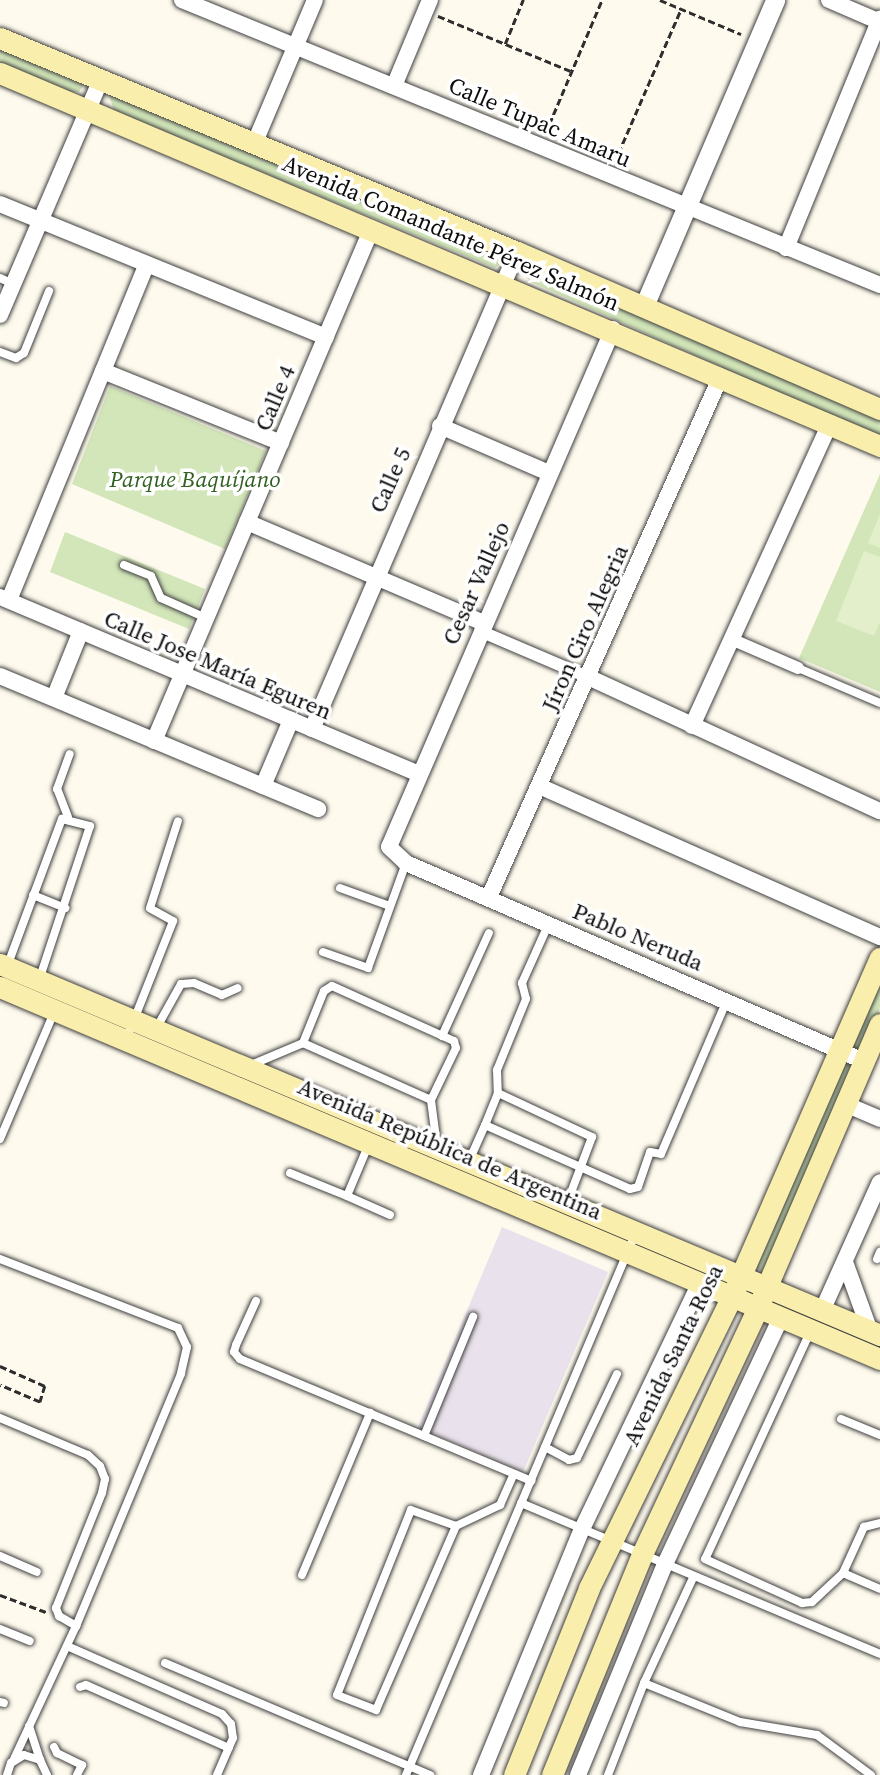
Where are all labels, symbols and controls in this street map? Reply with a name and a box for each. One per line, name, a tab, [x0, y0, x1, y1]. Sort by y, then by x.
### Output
street label: Calle Tupac Amaru	[444, 71, 636, 173]
street label: Avenida Comandante Pérez Salmón	[278, 149, 624, 317]
street label: Calle 4	[249, 361, 301, 435]
street label: Calle 5	[363, 443, 417, 517]
park label: Parque Baquíjano	[109, 465, 281, 493]
street label: Cesar Vallejo	[436, 517, 516, 649]
street label: Jíron Ciro Alegria	[536, 540, 634, 716]
street label: Calle Jose María Eguren	[100, 605, 336, 725]
street label: Pablo Neruda	[569, 897, 707, 977]
street label: Avenida República de Argentina	[294, 1072, 606, 1226]
street label: Avenida Santa Rosa	[617, 1260, 729, 1450]

